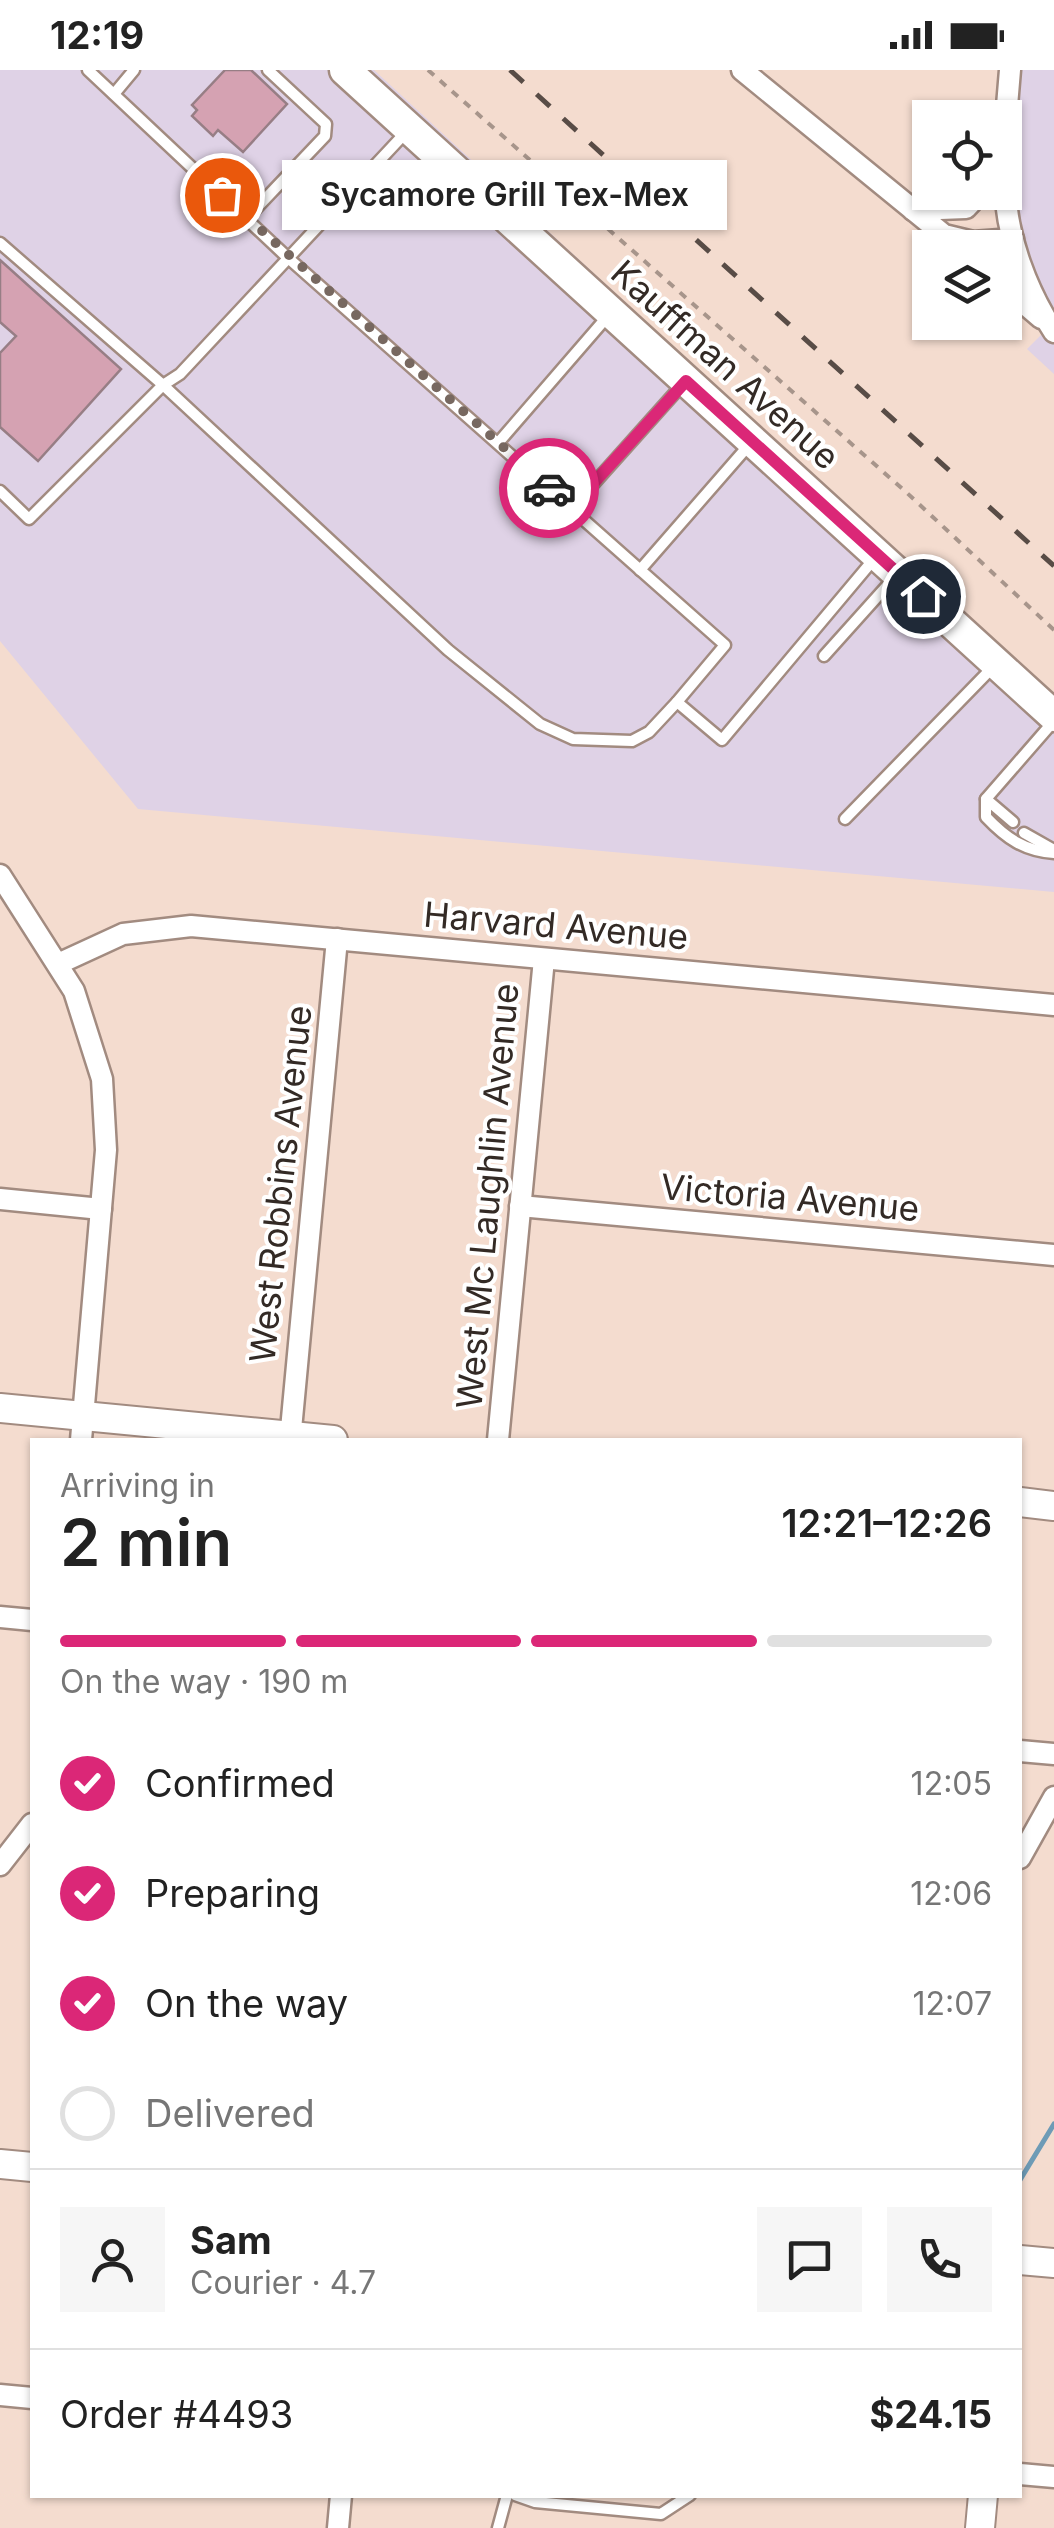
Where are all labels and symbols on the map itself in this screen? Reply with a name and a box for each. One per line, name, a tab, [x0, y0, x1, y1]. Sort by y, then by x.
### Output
pin	[180, 153, 265, 238]
callout: Sycamore Grill Tex-Mex	[282, 160, 727, 230]
street label: Kauffman Avenue	[603, 251, 848, 478]
courier	[499, 438, 599, 538]
pin	[881, 554, 966, 639]
street label: Harvard Avenue	[422, 893, 690, 957]
street label: West Mc Laughlin Avenue	[447, 981, 527, 1410]
street label: West Robbins Avenue	[240, 1003, 320, 1365]
street label: Victoria Avenue	[659, 1165, 921, 1229]

